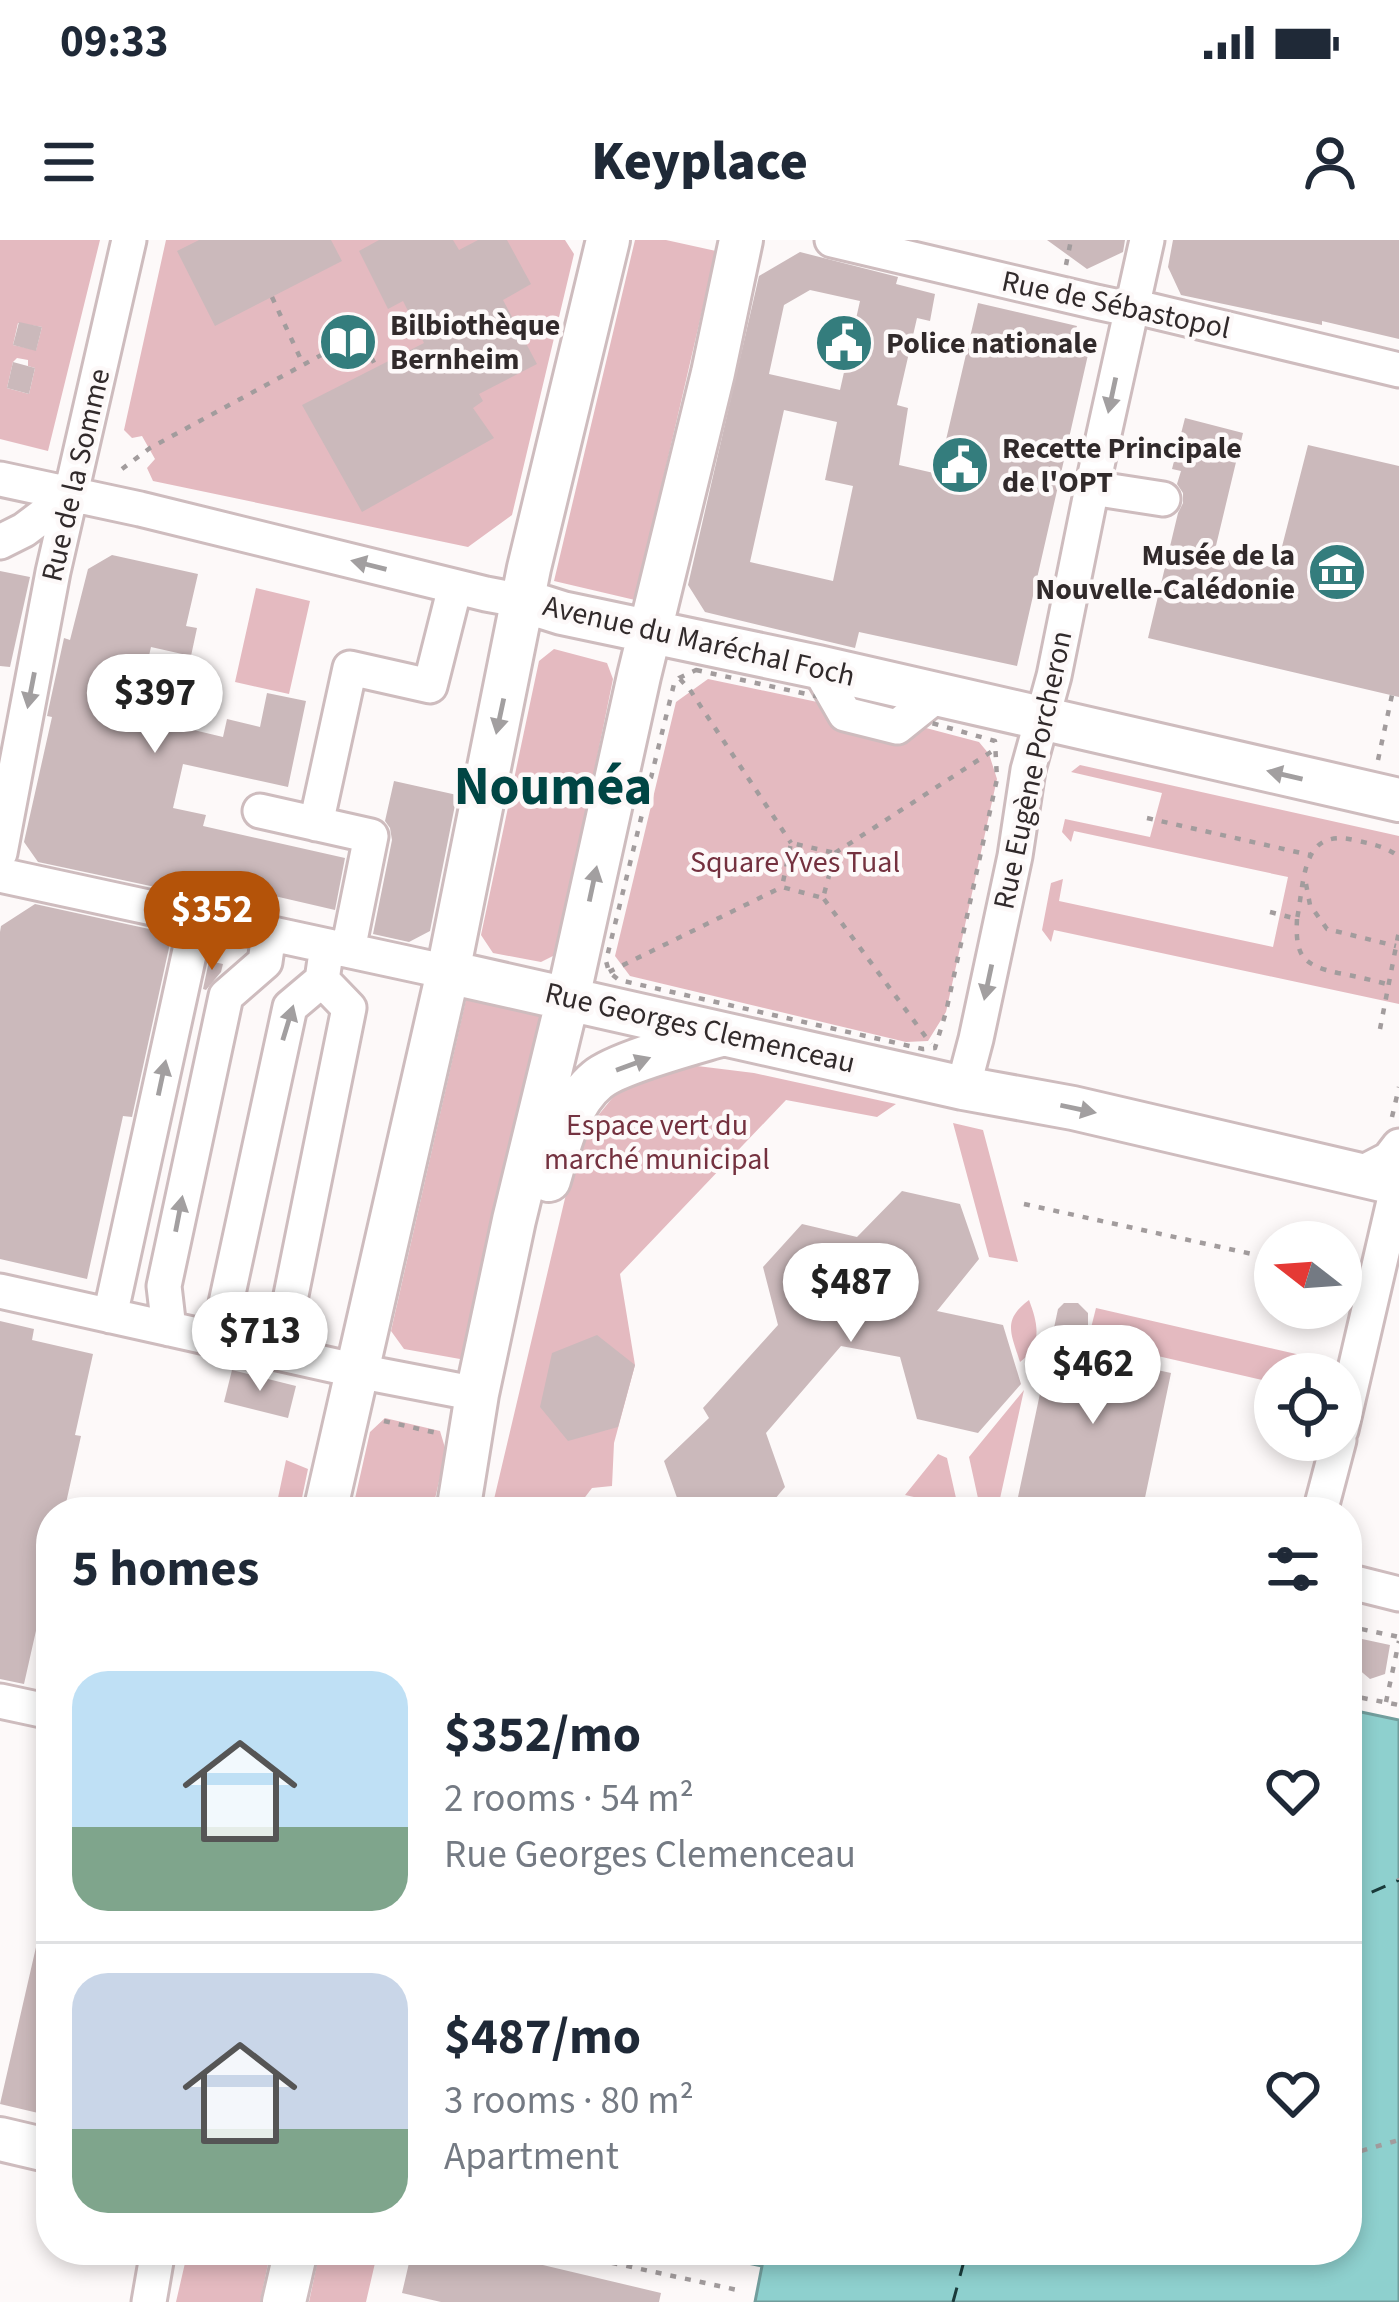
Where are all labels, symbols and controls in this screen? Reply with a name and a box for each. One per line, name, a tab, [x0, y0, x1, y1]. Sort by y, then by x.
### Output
text: 09:33	[60, 10, 169, 74]
text: Keyplace	[591, 124, 808, 201]
icon: menu	[36, 129, 102, 195]
icon: person	[1297, 129, 1363, 195]
street label: Rue de Sébastopol	[998, 260, 1234, 350]
place label: Bilbiothèque Bernheim	[390, 304, 560, 381]
library icon: Bilbiothèque Bernheim	[317, 311, 379, 373]
public building icon: Police nationale	[813, 312, 875, 374]
place label: Police nationale	[886, 322, 1097, 365]
street label: Rue de la Somme	[31, 364, 121, 586]
one-way arrow	[1102, 377, 1121, 415]
place label: Recette Principale de l'OPT	[1002, 427, 1242, 504]
public building icon: Recette Principale de l'OPT	[929, 434, 991, 496]
place label: Musée de la Nouvelle-Calédonie	[1035, 534, 1295, 611]
museum icon: Musée de la Nouvelle-Calédonie	[1306, 541, 1368, 603]
one-way arrow	[351, 555, 388, 574]
street label: Avenue du Maréchal Foch	[539, 584, 859, 698]
street label: Rue Eugène Porcheron	[982, 627, 1084, 913]
pin: $397	[84, 654, 226, 756]
text: $397	[114, 665, 196, 721]
one-way arrow	[21, 671, 40, 709]
one-way arrow	[490, 697, 509, 735]
district label: Nouméa	[454, 749, 652, 826]
one-way arrow	[1265, 765, 1303, 784]
park label: Square Yves Tual	[690, 841, 900, 884]
one-way arrow	[584, 865, 603, 903]
pin: $352	[141, 871, 283, 973]
text: $352	[171, 882, 253, 938]
one-way arrow	[978, 963, 997, 1001]
street label: Rue Georges Clemenceau	[541, 971, 859, 1085]
one-way arrow	[280, 1005, 298, 1041]
one-way arrow	[615, 1054, 651, 1072]
one-way arrow	[153, 1059, 172, 1097]
one-way arrow	[1060, 1100, 1098, 1119]
park label: Espace vert du marché municipal	[544, 1104, 770, 1181]
one-way arrow	[170, 1194, 189, 1232]
north arrow	[1254, 1221, 1362, 1329]
map controls	[1254, 1221, 1362, 1461]
pin: $487	[780, 1243, 922, 1345]
text: $487	[810, 1254, 892, 1310]
pin: $713	[189, 1292, 331, 1394]
text: $713	[219, 1303, 301, 1359]
pin: $462	[1022, 1325, 1164, 1427]
text: $462	[1052, 1336, 1134, 1392]
button: locate	[1254, 1353, 1362, 1461]
text: 5 homes	[72, 1533, 259, 1605]
icon: filters	[1260, 1536, 1326, 1602]
text: $352/mo	[444, 1699, 641, 1771]
icon: home	[168, 1719, 312, 1863]
icon: heart	[1260, 1758, 1326, 1824]
text: 2 rooms · 54 m²	[444, 1771, 694, 1827]
text: Rue Georges Clemenceau	[444, 1827, 856, 1883]
text: $487/mo	[444, 2001, 641, 2073]
icon: home	[168, 2021, 312, 2165]
icon: heart	[1260, 2060, 1326, 2126]
text: 3 rooms · 80 m²	[444, 2073, 694, 2129]
text: Apartment	[444, 2129, 619, 2185]

